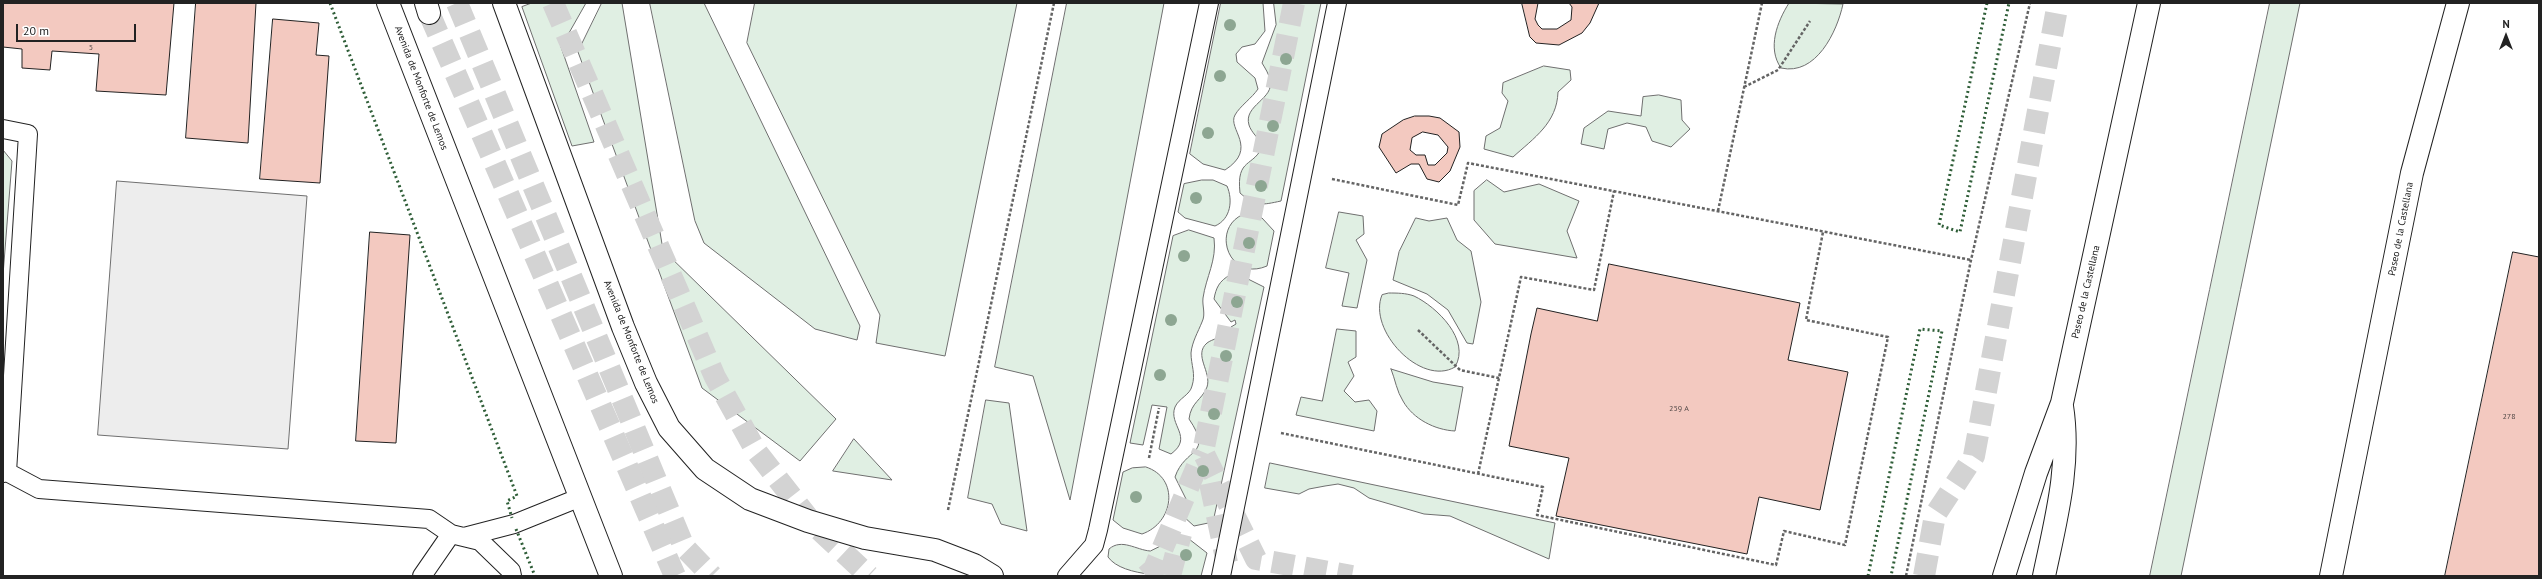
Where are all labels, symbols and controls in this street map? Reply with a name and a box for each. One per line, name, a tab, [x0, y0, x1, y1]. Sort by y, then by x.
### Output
scale bar	[18, 16, 138, 42]
north arrow	[2486, 16, 2526, 56]
text: N	[2502, 17, 2510, 31]
text: 20 m	[23, 23, 49, 38]
street label: Avenida de Monforte de Lemos	[392, 24, 450, 152]
house number: 5	[89, 43, 93, 53]
street label: Paseo de la Castellana	[2386, 181, 2416, 277]
street label: Paseo de la Castellana	[2069, 244, 2103, 340]
street label: Avenida de Monforte de Lemos	[601, 279, 661, 405]
house number: 259 A	[1669, 404, 1689, 414]
house number: 278	[2502, 412, 2516, 422]

